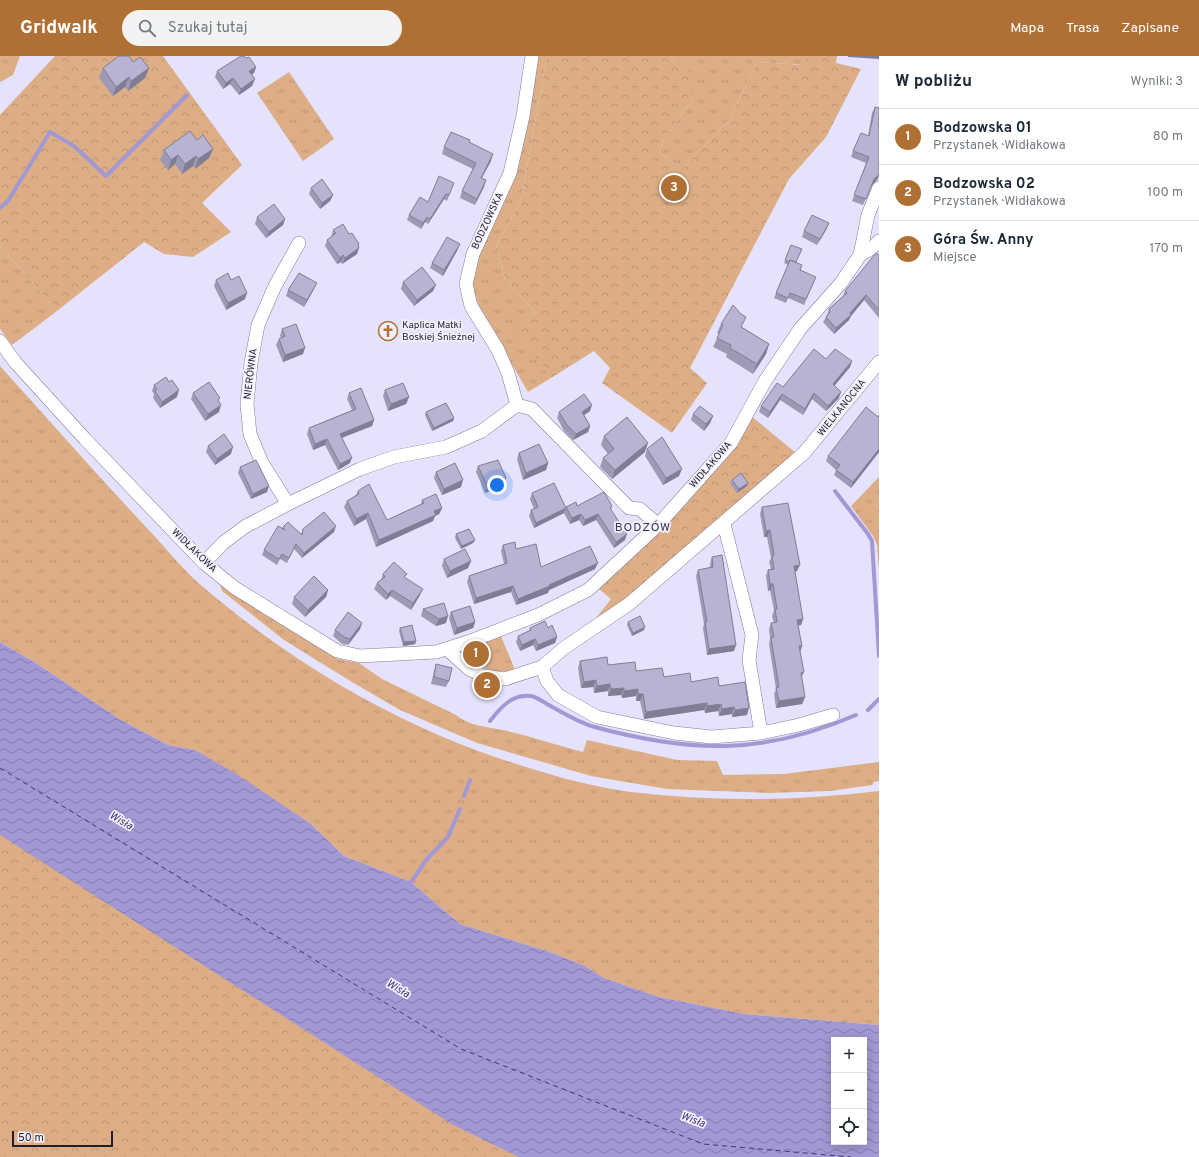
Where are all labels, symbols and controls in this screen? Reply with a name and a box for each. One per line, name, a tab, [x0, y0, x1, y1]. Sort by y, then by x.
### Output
search box	[122, 10, 402, 46]
text: Gridwalk	[20, 16, 98, 40]
icon: search	[136, 17, 158, 39]
text: Szukaj tutaj	[168, 19, 248, 38]
text: Mapa	[1010, 20, 1044, 37]
text: Trasa	[1066, 20, 1099, 37]
text: Zapisane	[1121, 20, 1179, 37]
text: W pobliżu	[895, 71, 972, 93]
text: Wyniki: 3	[1131, 74, 1183, 90]
text: Bodzowska 01	[933, 119, 1032, 138]
text: 1	[905, 129, 911, 145]
text: 80 m	[1153, 129, 1183, 145]
text: Przystanek · Widłakowa	[933, 138, 1066, 154]
pin: 3	[661, 173, 687, 203]
text: Bodzowska 02	[933, 175, 1035, 194]
text: 2	[904, 185, 912, 201]
text: 100 m	[1147, 185, 1183, 201]
street label: BODZOWSKA	[469, 190, 507, 252]
text: Przystanek · Widłakowa	[933, 194, 1066, 210]
text: Góra Św. Anny	[933, 231, 1034, 250]
text: 3	[904, 241, 912, 257]
text: 170 m	[1149, 241, 1183, 257]
text: Miejsce	[933, 250, 977, 266]
place label: Kaplica Matki Boskiej Śnieżnej	[402, 319, 475, 344]
church icon: Kaplica Matki Boskiej Śnieżnej	[377, 320, 399, 342]
street label: NIERÓWNA	[241, 348, 261, 400]
street label: WIELKANOCNA	[815, 376, 869, 439]
street label: WIDŁAKOWA	[687, 439, 735, 491]
your location	[487, 475, 507, 495]
district label: BODZÓW	[615, 520, 671, 536]
street label: WIDŁAKOWA	[169, 526, 220, 576]
pin: 1	[463, 639, 489, 669]
pin: 2	[474, 670, 500, 700]
water label: Wisła	[107, 809, 136, 834]
water label: Wisła	[384, 977, 413, 1002]
map controls	[831, 1037, 867, 1145]
button: +	[831, 1037, 867, 1073]
button: −	[831, 1073, 867, 1109]
water label: Wisła	[679, 1109, 707, 1131]
button: locate	[831, 1109, 867, 1145]
scale bar	[12, 1129, 113, 1148]
text: 50 m	[18, 1131, 44, 1145]

